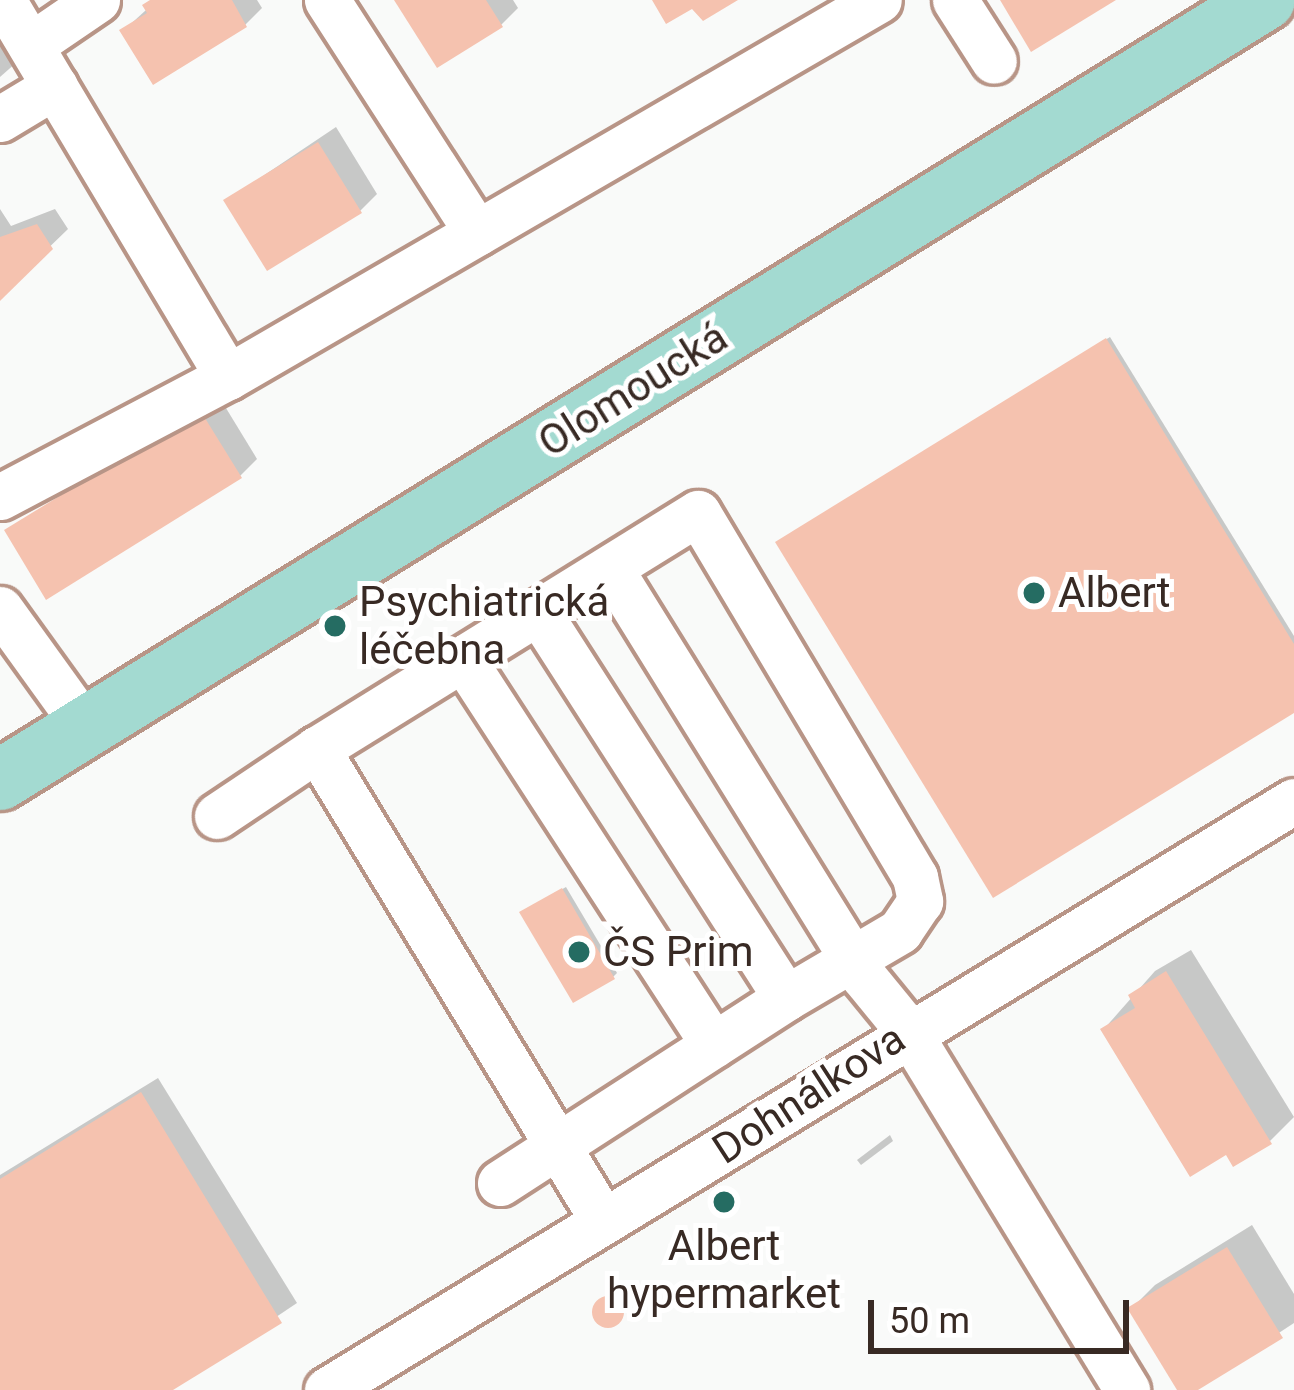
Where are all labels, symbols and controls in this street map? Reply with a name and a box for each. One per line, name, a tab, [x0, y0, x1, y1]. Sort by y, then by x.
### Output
street label: Olomoucká	[529, 312, 737, 468]
place label: Albert	[1058, 568, 1170, 618]
place label: Psychiatrická léčebna	[359, 577, 609, 676]
marker: Albert	[1021, 580, 1047, 606]
marker: Psychiatrická léčebna	[322, 613, 348, 639]
place label: ČS Prim	[603, 927, 753, 977]
marker: ČS Prim	[566, 939, 592, 965]
street label: Dohnálkova	[704, 1013, 914, 1175]
marker: Albert hypermarket	[711, 1189, 737, 1215]
place label: Albert hypermarket	[607, 1221, 841, 1320]
scale bar	[874, 1276, 1135, 1350]
text: 50 m	[889, 1300, 970, 1342]

